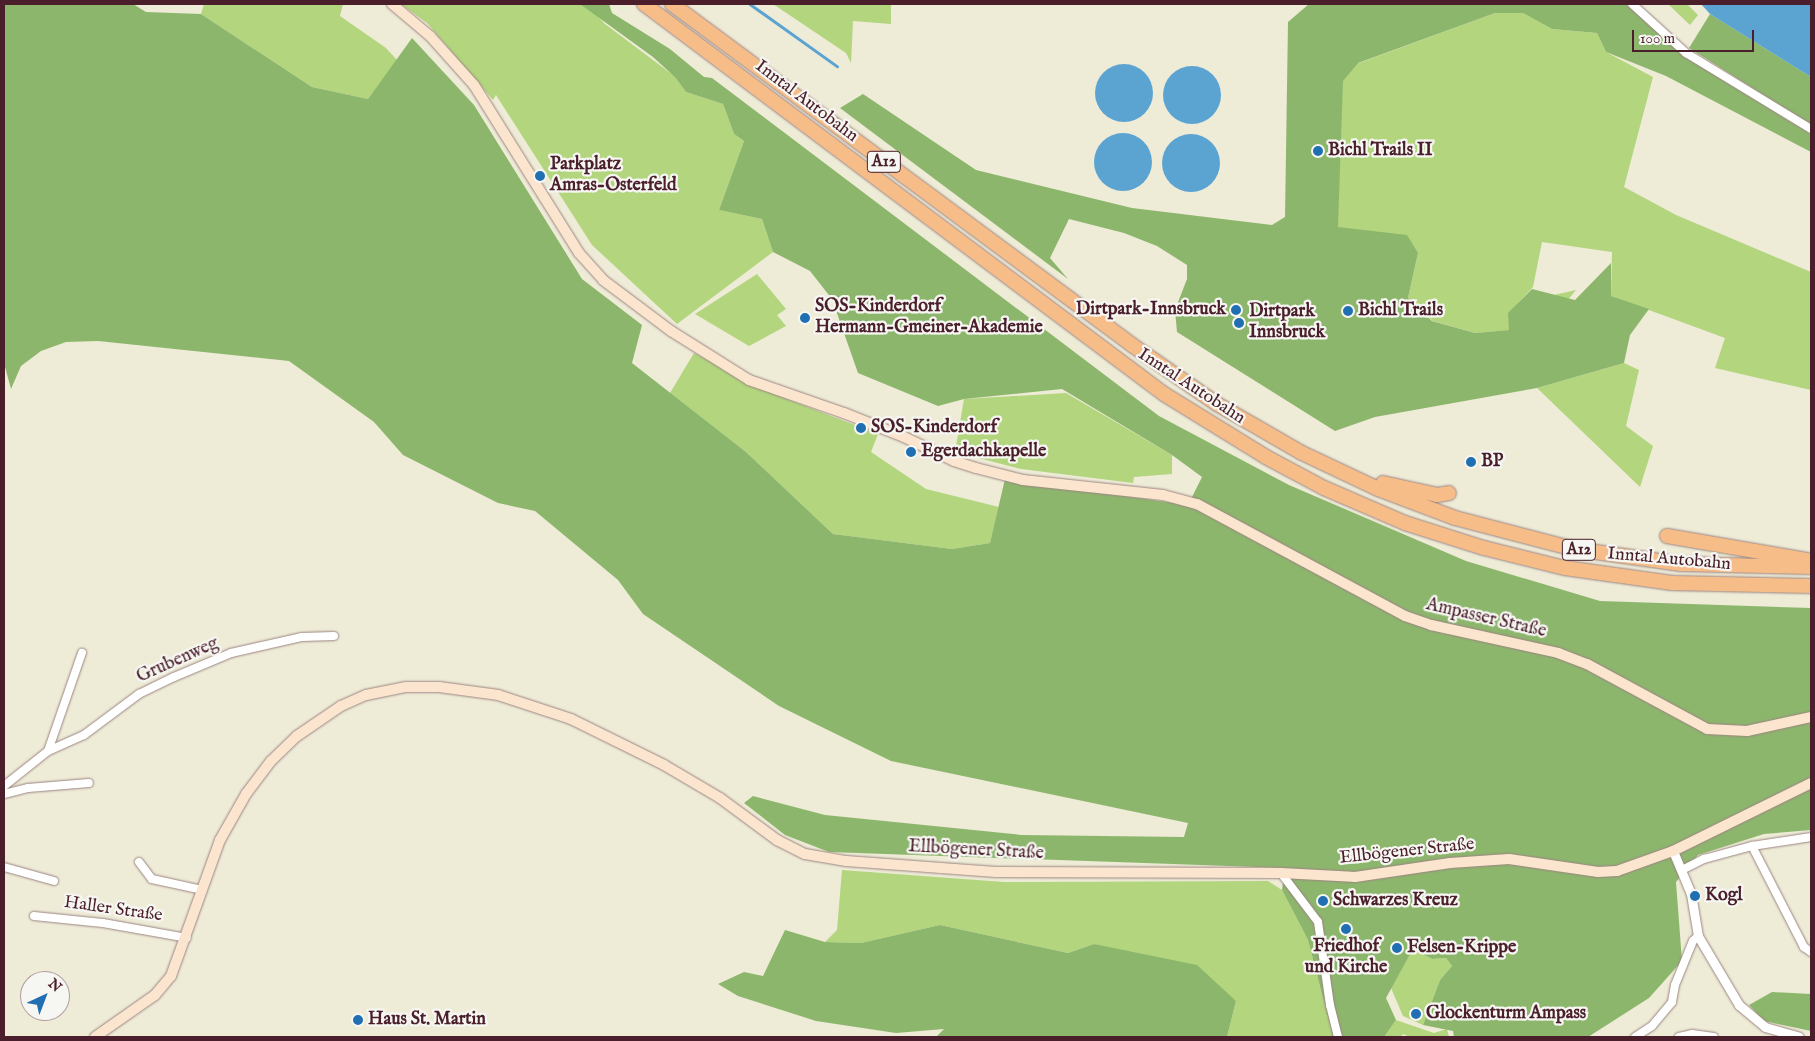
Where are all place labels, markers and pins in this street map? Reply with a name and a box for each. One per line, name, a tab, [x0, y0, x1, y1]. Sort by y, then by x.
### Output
place label: Bichl Trails II	[1328, 140, 1432, 162]
marker: Bichl Trails II	[1312, 145, 1324, 157]
place label: Parkplatz Amras-Osterfeld	[550, 155, 677, 198]
marker: Parkplatz Amras-Osterfeld	[534, 170, 546, 182]
place label: SOS-Kinderdorf Hermann-Gmeiner-Akademie	[815, 297, 1043, 340]
place label: Dirtpark-Innsbruck	[1076, 299, 1226, 321]
place label: Bichl Trails	[1358, 300, 1443, 322]
place label: Dirtpark Innsbruck	[1249, 302, 1325, 344]
marker: Dirtpark-Innsbruck	[1230, 304, 1242, 316]
marker: Bichl Trails	[1342, 305, 1354, 317]
marker: SOS-Kinderdorf Hermann-Gmeiner-Akademie	[799, 312, 811, 324]
marker: Dirtpark Innsbruck	[1233, 317, 1245, 329]
place label: SOS-Kinderdorf	[871, 417, 997, 439]
marker: SOS-Kinderdorf	[855, 422, 867, 434]
place label: Egerdachkapelle	[921, 441, 1046, 463]
marker: Egerdachkapelle	[905, 446, 917, 458]
place label: BP	[1481, 451, 1503, 473]
marker: BP	[1465, 456, 1477, 468]
place label: Kogl	[1705, 885, 1742, 907]
place label: Schwarzes Kreuz	[1333, 890, 1458, 912]
marker: Kogl	[1689, 890, 1701, 902]
marker: Schwarzes Kreuz	[1317, 895, 1329, 907]
marker: Friedhof und Kirche	[1340, 923, 1352, 935]
place label: Friedhof und Kirche	[1305, 937, 1387, 980]
place label: Felsen-Krippe	[1407, 937, 1516, 959]
marker: Felsen-Krippe	[1391, 942, 1403, 954]
place label: Glockenturm Ampass	[1426, 1003, 1586, 1025]
marker: Glockenturm Ampass	[1410, 1008, 1422, 1020]
place label: Haus St. Martin	[368, 1009, 486, 1031]
marker: Haus St. Martin	[352, 1014, 364, 1026]

